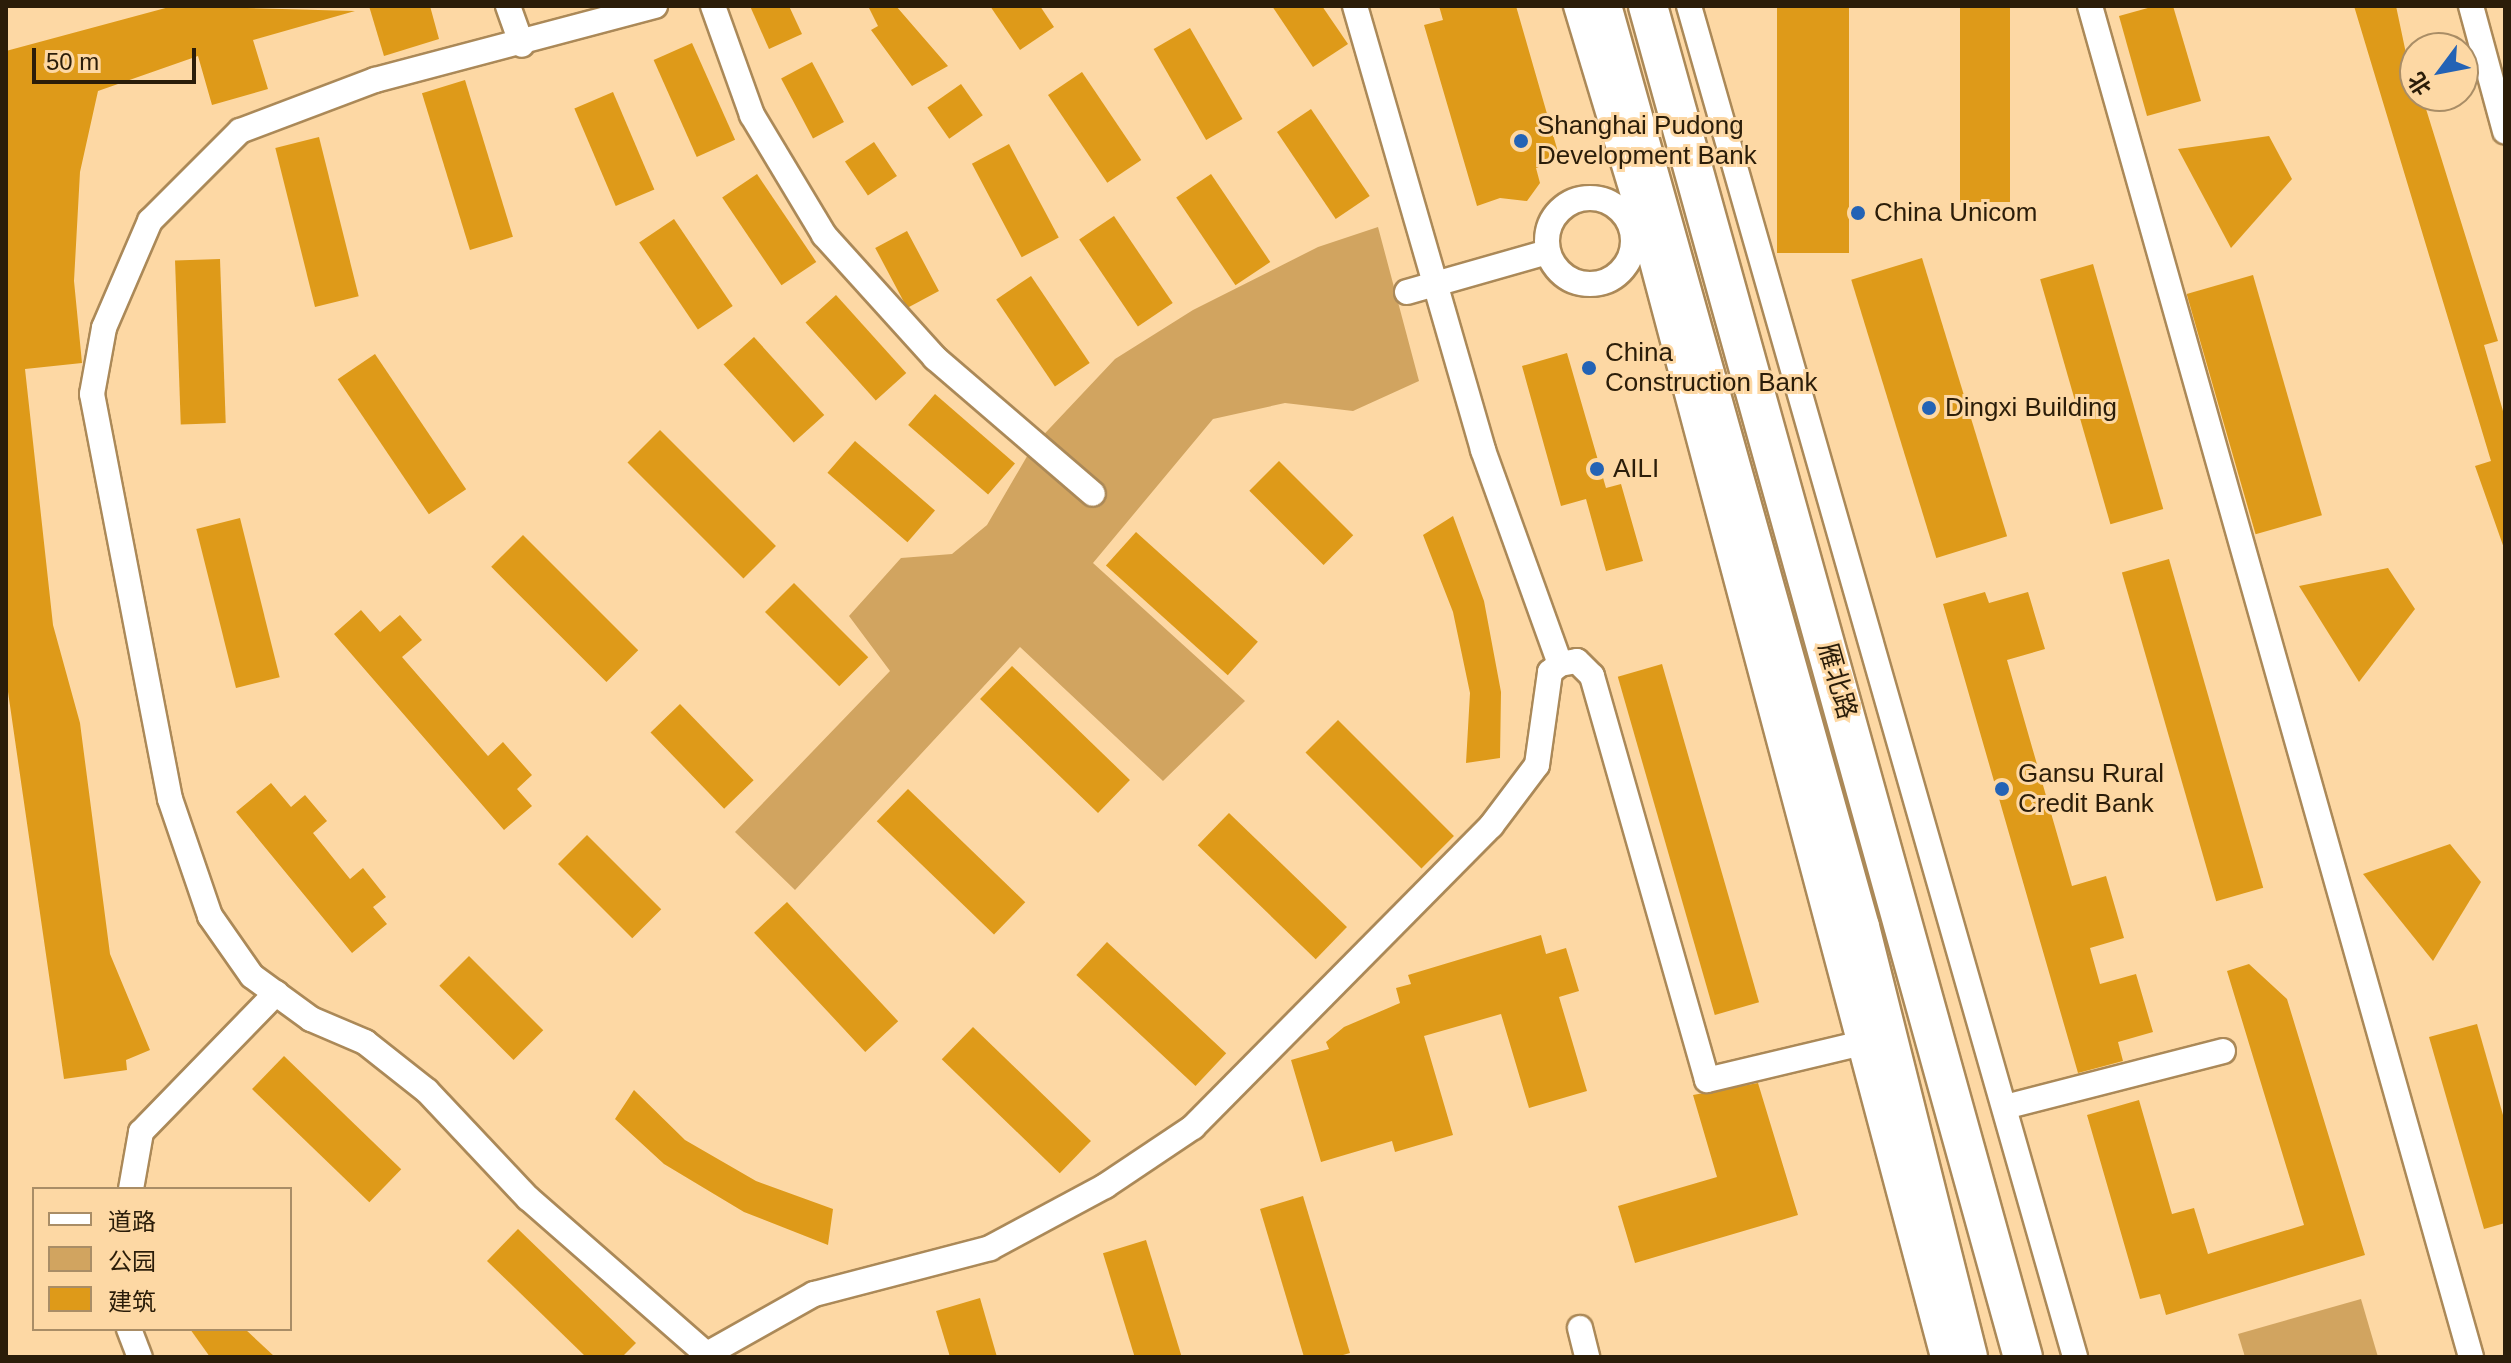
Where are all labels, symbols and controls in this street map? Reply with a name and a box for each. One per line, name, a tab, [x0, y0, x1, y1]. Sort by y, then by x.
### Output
scale bar	[36, 32, 200, 82]
north arrow	[2399, 32, 2479, 112]
text: 50 m	[46, 48, 99, 75]
text: 北	[2403, 68, 2436, 100]
place label: Shanghai Pudong Development Bank	[1537, 110, 1757, 172]
marker: Shanghai Pudong Development Bank	[1512, 132, 1530, 150]
place label: China Unicom	[1874, 197, 2037, 229]
marker: China Unicom	[1849, 204, 1867, 222]
place label: China Construction Bank	[1605, 337, 1817, 398]
marker: China Construction Bank	[1580, 359, 1598, 377]
place label: Dingxi Building	[1945, 392, 2117, 424]
marker: Dingxi Building	[1920, 399, 1938, 417]
place label: AILI	[1613, 453, 1659, 485]
marker: AILI	[1588, 460, 1606, 478]
street label: 雁北路	[1811, 639, 1863, 723]
place label: Gansu Rural Credit Bank	[2018, 758, 2164, 820]
marker: Gansu Rural Credit Bank	[1993, 780, 2011, 798]
legend	[32, 1187, 292, 1331]
text: 道路	[108, 1208, 156, 1235]
text: 公园	[108, 1248, 156, 1275]
text: 建筑	[108, 1288, 156, 1315]

